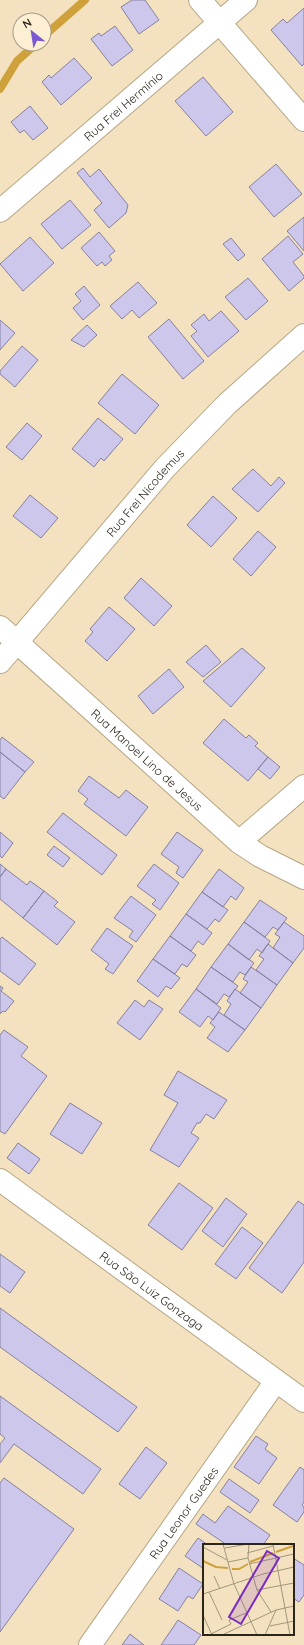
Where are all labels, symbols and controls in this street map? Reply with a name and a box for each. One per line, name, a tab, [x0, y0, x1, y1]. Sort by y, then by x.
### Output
north arrow	[12, 12, 52, 52]
text: N	[20, 15, 34, 31]
street label: Rua Frei Hermínio	[80, 67, 166, 144]
street label: Rua Frei Nicodemus	[103, 445, 187, 539]
street label: Rua Manoel Lino de Jesus	[88, 705, 206, 814]
street label: Rua São Luiz Gonzaga	[97, 1248, 207, 1333]
street label: Rua Leonor Guedes	[146, 1463, 221, 1562]
inset map	[203, 1544, 294, 1635]

